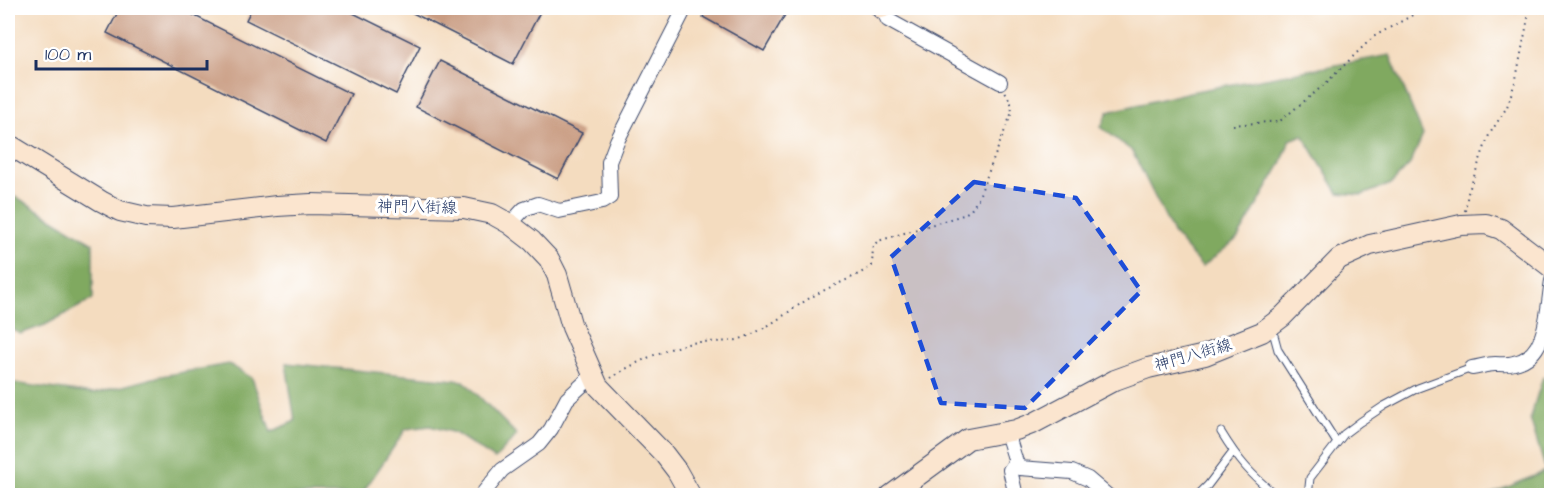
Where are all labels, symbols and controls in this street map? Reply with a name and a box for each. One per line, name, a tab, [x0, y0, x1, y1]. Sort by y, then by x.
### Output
scale bar	[36, 33, 207, 71]
text: 100 m	[45, 42, 91, 67]
street label: 神門八街線	[377, 195, 457, 219]
street label: 神門八街線	[1152, 333, 1234, 377]

